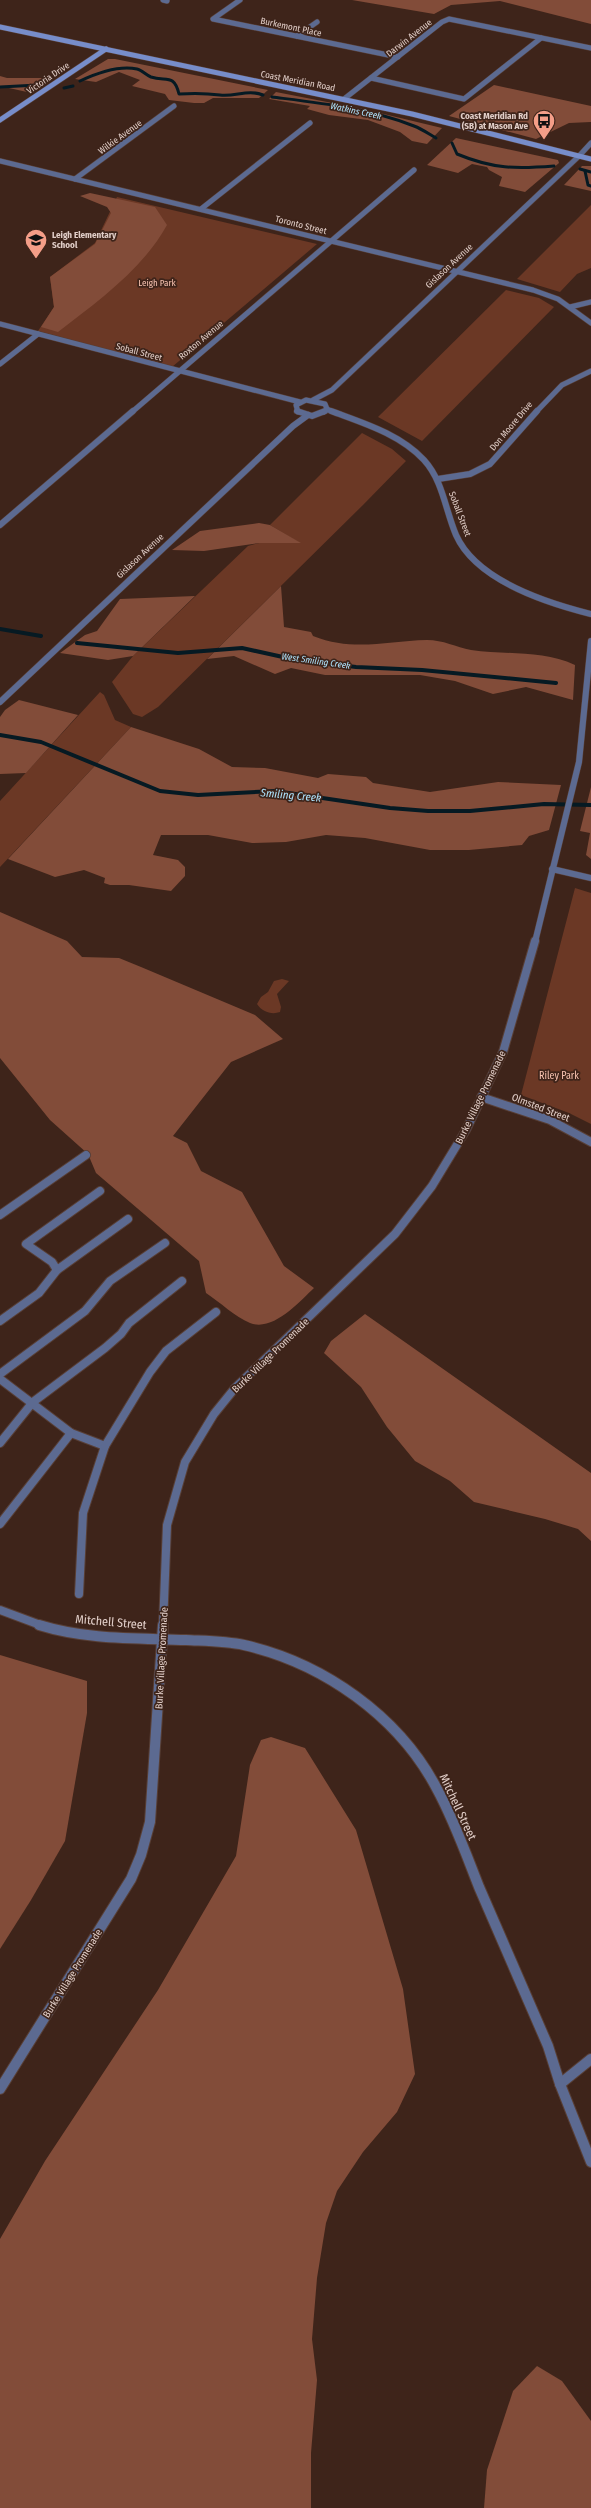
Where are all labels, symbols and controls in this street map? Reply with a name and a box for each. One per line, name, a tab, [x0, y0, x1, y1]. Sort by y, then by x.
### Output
street label: Burkemont Place	[260, 16, 323, 38]
street label: Darwin Avenue	[384, 17, 434, 59]
street label: Victoria Drive	[25, 60, 72, 96]
street label: Coast Meridian Road	[260, 69, 336, 93]
water label: Watkins Creek	[330, 101, 383, 121]
bus stop icon: Coast Meridian Rd (SB) at Mason Ave	[531, 108, 557, 141]
place label: Coast Meridian Rd (SB) at Mason Ave	[461, 111, 528, 131]
street label: Wilkie Avenue	[96, 118, 144, 156]
street label: Toronto Street	[274, 214, 328, 236]
school or university icon: Leigh Elementary School	[23, 227, 49, 260]
place label: Leigh Elementary School	[52, 230, 117, 250]
street label: Gislason Avenue	[423, 241, 475, 290]
park label: Leigh Park	[138, 278, 177, 288]
street label: Roxton Avenue	[177, 318, 226, 361]
street label: Soball Street	[115, 341, 163, 363]
street label: Don Moore Drive	[487, 399, 535, 453]
street label: Soball Street	[447, 490, 473, 538]
street label: Gislason Avenue	[114, 531, 166, 580]
water label: West Smiling Creek	[281, 651, 352, 671]
water label: Smiling Creek	[259, 786, 322, 805]
street label: Burke Village Promenade	[453, 1049, 509, 1146]
park label: Riley Park	[539, 1070, 579, 1082]
street label: Olmsted Street	[510, 1091, 572, 1125]
street label: Burke Village Promenade	[230, 1316, 312, 1396]
street label: Burke Village Promenade	[153, 1607, 171, 1709]
street label: Mitchell Street	[75, 1612, 147, 1632]
street label: Mitchell Street	[437, 1772, 479, 1842]
street label: Burke Village Promenade	[41, 1927, 105, 2020]

